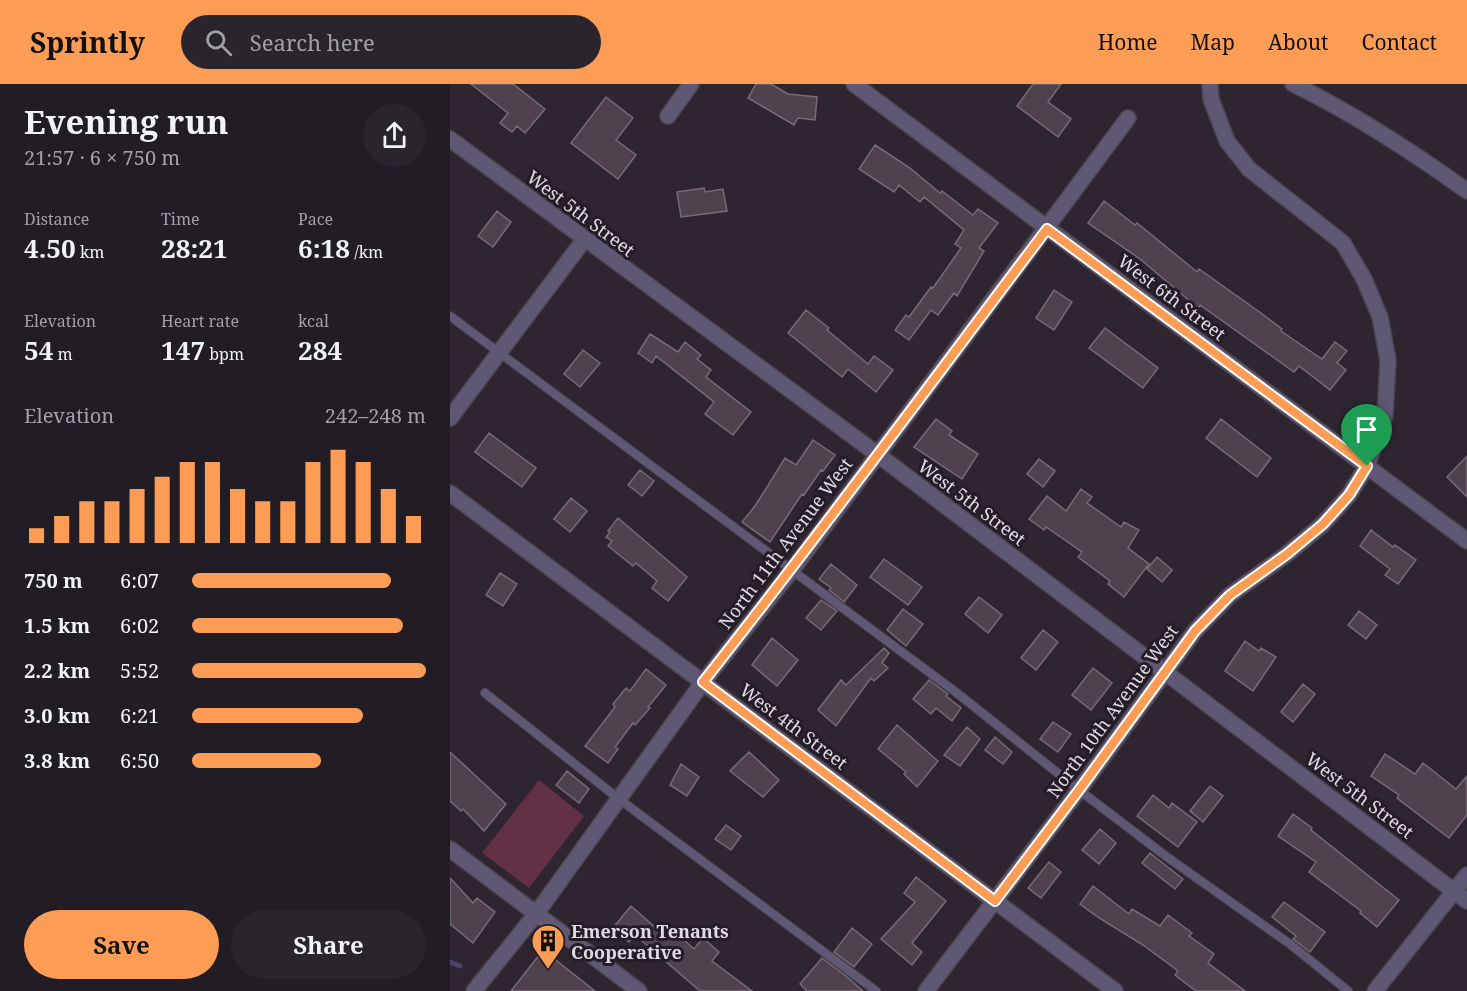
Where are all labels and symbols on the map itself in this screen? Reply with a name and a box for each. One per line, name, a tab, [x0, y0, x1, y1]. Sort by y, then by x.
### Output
street label: West 5th Street	[522, 165, 640, 261]
street label: West 6th Street	[1113, 249, 1231, 345]
pin	[1341, 404, 1392, 466]
street label: North 11th Avenue West	[713, 453, 857, 633]
street label: West 5th Street	[913, 454, 1031, 550]
street label: North 10th Avenue West	[1041, 620, 1183, 802]
street label: West 4th Street	[735, 678, 853, 774]
street label: West 5th Street	[1301, 747, 1419, 843]
place label: Emerson Tenants Cooperative	[571, 919, 729, 964]
building icon: Emerson Tenants Cooperative	[530, 923, 566, 970]

